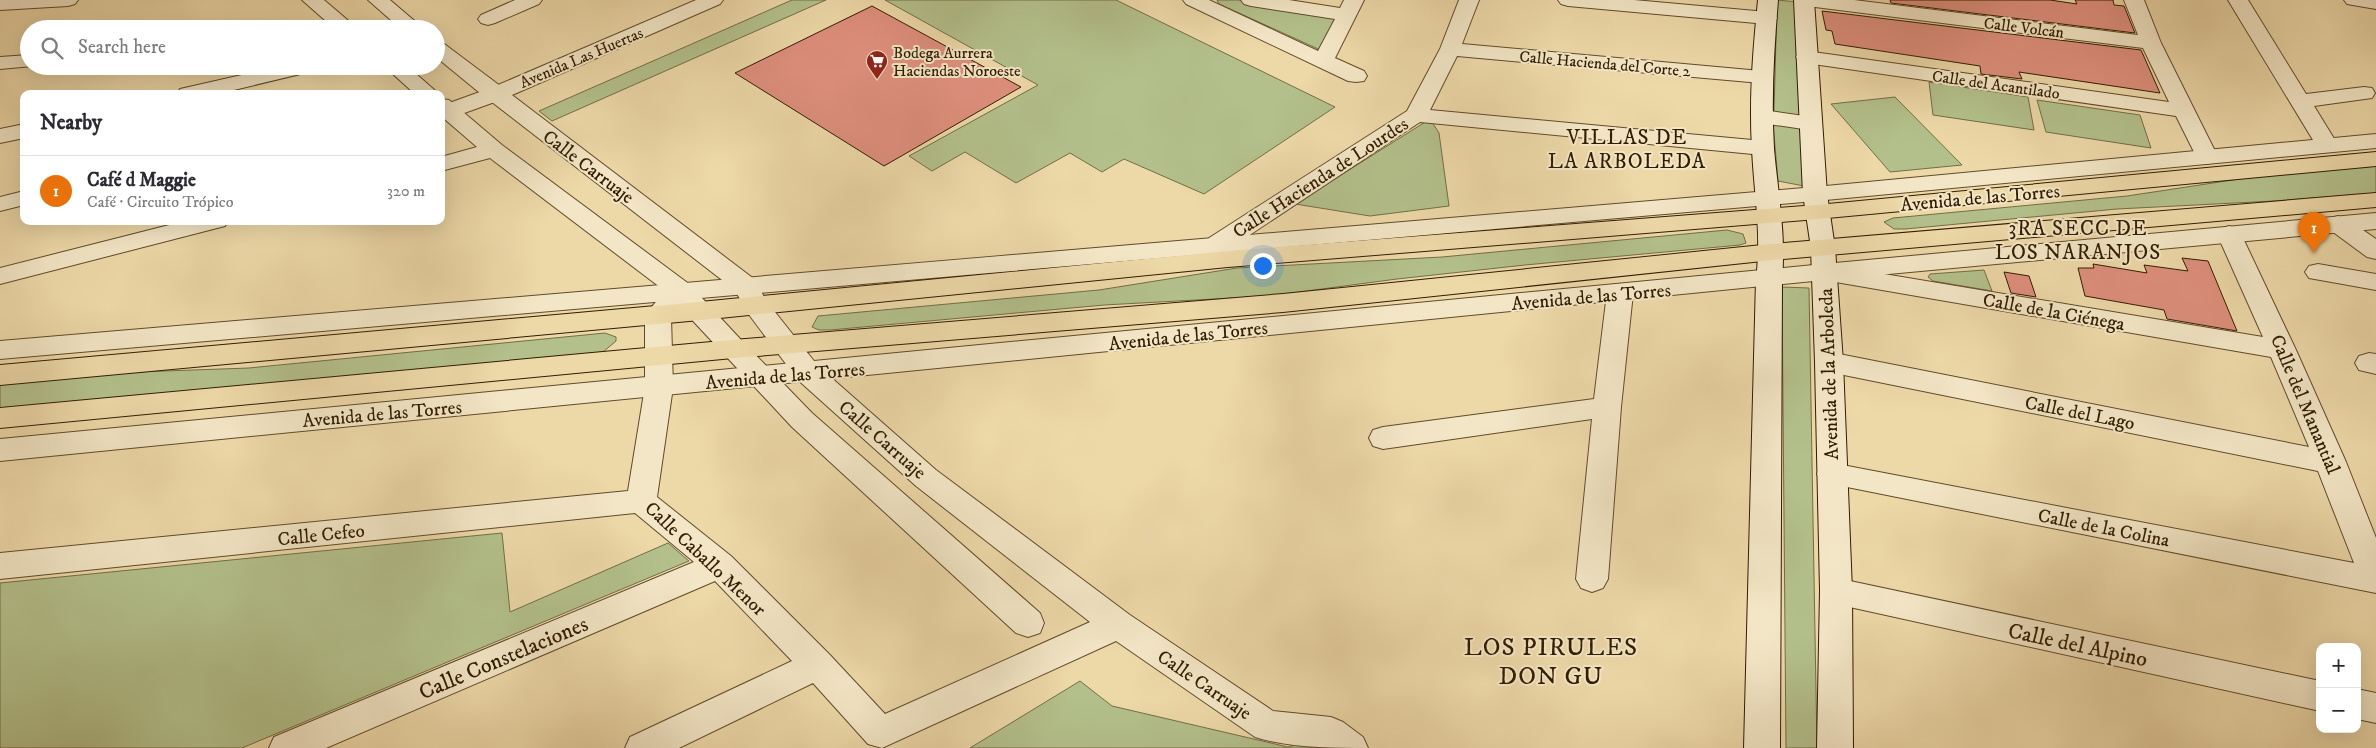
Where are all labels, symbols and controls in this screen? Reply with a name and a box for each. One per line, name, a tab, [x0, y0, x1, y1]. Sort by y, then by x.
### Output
street label: Calle Volcán	[1983, 13, 2066, 43]
search box	[20, 20, 445, 75]
street label: Avenida Las Huertas	[517, 23, 646, 93]
icon: search	[38, 34, 66, 62]
text: Search here	[78, 36, 166, 59]
place label: Bodega Aurrera Haciendas Noroeste	[893, 43, 1021, 81]
street label: Calle Hacienda del Corte 2	[1519, 47, 1691, 81]
supermarket icon: Bodega Aurrera Haciendas Noroeste	[865, 49, 889, 80]
street label: Calle del Acantilado	[1931, 66, 2061, 104]
text: Nearby	[40, 110, 102, 136]
street label: Calle Hacienda de Lourdes	[1229, 113, 1413, 244]
street label: Calle Carruaje	[538, 125, 638, 209]
district label: VILLAS DE LA ARBOLEDA	[1548, 125, 1706, 175]
text: Café d Maggie	[87, 169, 196, 192]
street label: Avenida de las Torres	[1899, 180, 2061, 217]
text: 1	[53, 181, 59, 201]
text: 320 m	[387, 181, 425, 201]
text: Café · Circuito Trópico	[87, 192, 233, 212]
pin: 1	[2298, 212, 2330, 253]
district label: 3RA SECC DE LOS NARANJOS	[1995, 216, 2161, 266]
your location	[1250, 253, 1276, 279]
street label: Avenida de las Torres	[1510, 279, 1672, 316]
street label: Avenida de la Arboleda	[1815, 288, 1844, 460]
street label: Calle de la Ciénega	[1981, 289, 2126, 336]
street label: Avenida de las Torres	[1107, 317, 1269, 356]
street label: Calle del Manantial	[2265, 331, 2344, 478]
street label: Avenida de las Torres	[704, 358, 866, 395]
street label: Calle del Lago	[2023, 392, 2137, 435]
street label: Avenida de las Torres	[301, 396, 463, 433]
street label: Calle Carruaje	[834, 396, 931, 484]
street label: Calle Caballo Menor	[640, 497, 770, 621]
street label: Calle de la Colina	[2036, 504, 2172, 553]
street label: Calle Cefeo	[276, 519, 366, 552]
street label: Calle Constelaciones	[415, 611, 592, 706]
street label: Calle del Alpino	[2006, 618, 2150, 673]
district label: LOS PIRULES DON GU	[1464, 632, 1638, 692]
map controls	[2316, 643, 2361, 733]
button: +	[2316, 643, 2361, 688]
street label: Calle Carruaje	[1153, 645, 1256, 725]
button: −	[2316, 688, 2361, 733]

